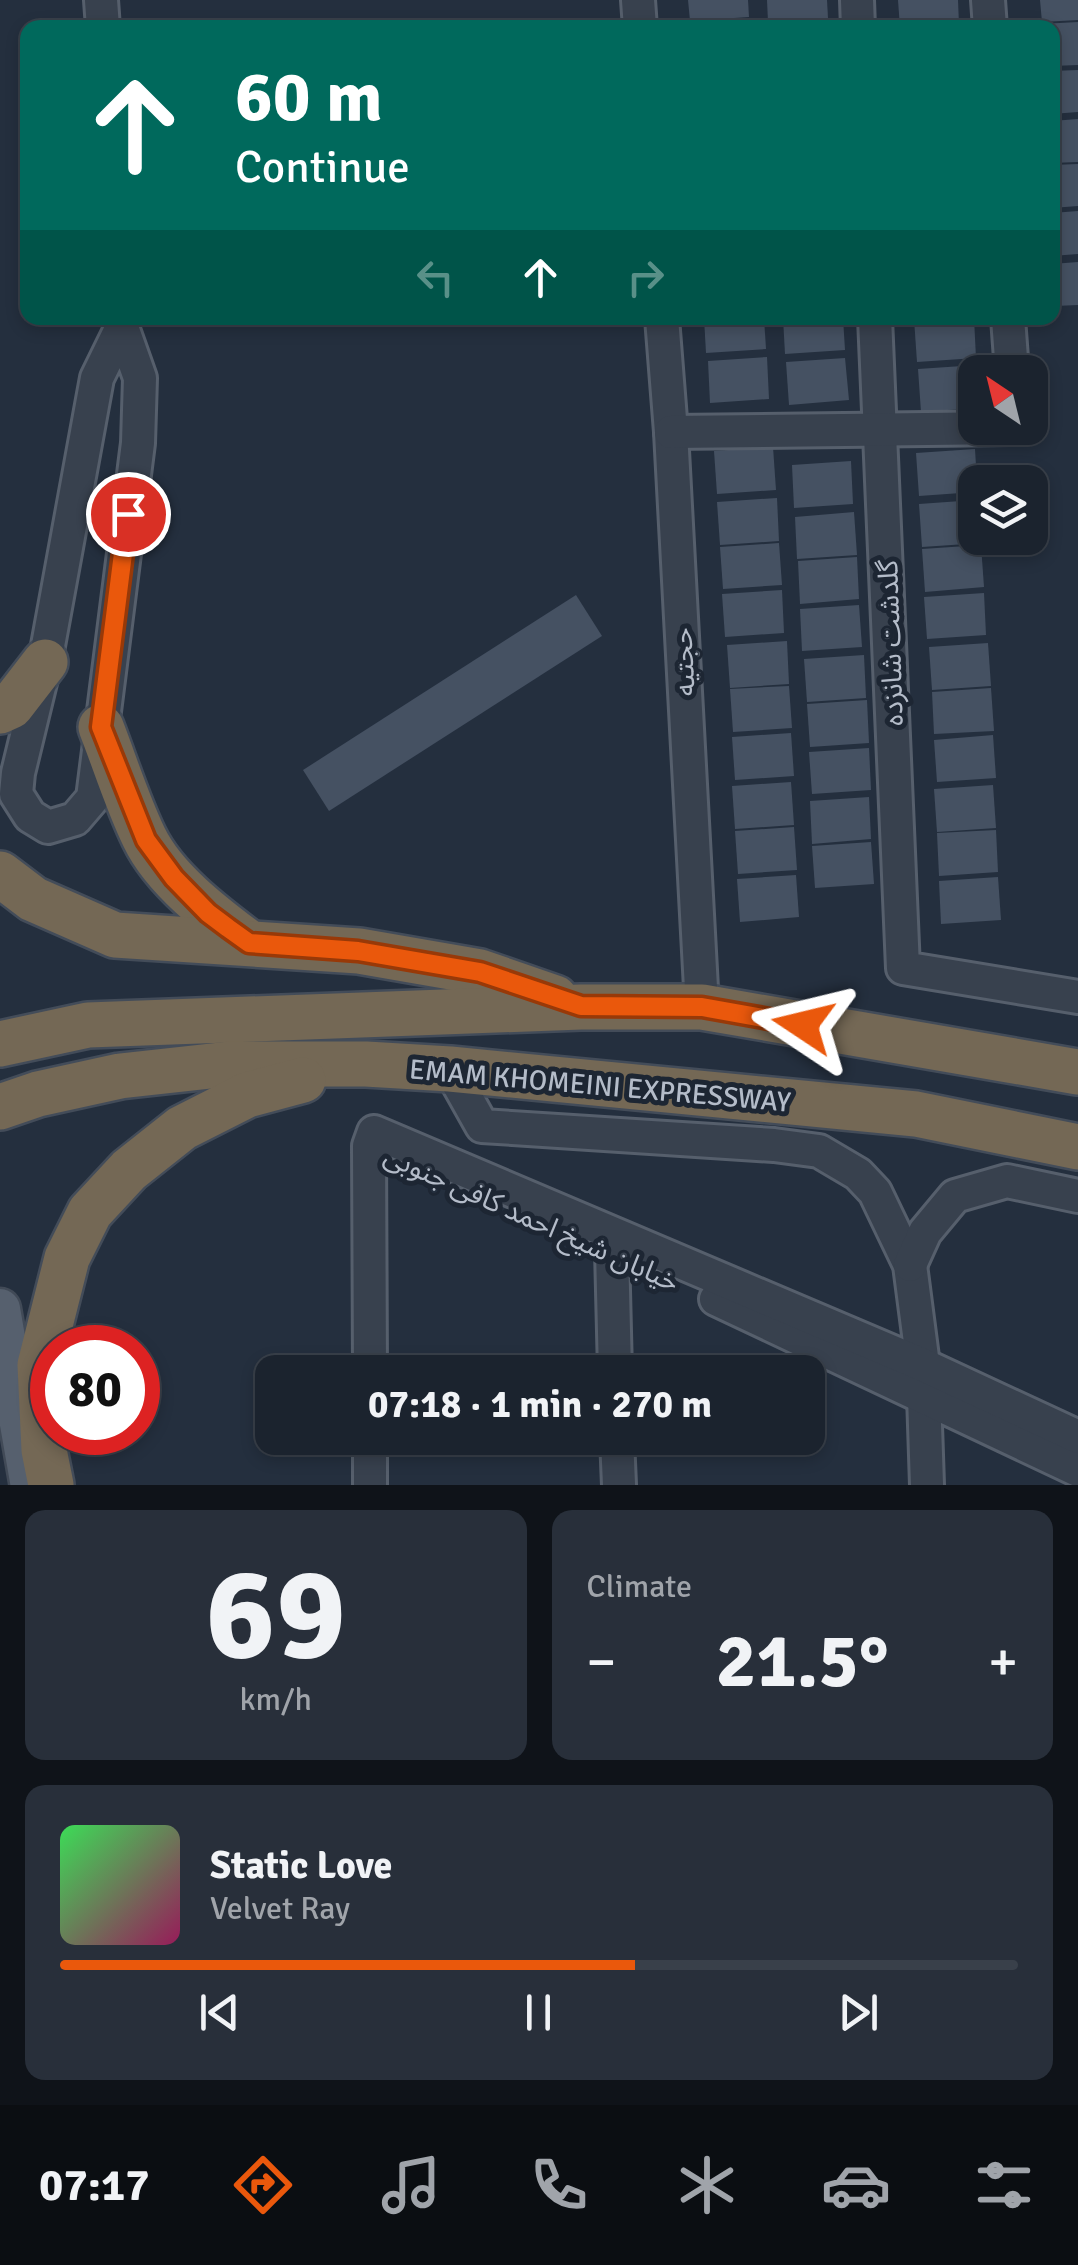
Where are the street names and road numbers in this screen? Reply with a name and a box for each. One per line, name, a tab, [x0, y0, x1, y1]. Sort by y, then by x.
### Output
street label: گلدشت شانزده	[871, 559, 911, 727]
street label: حجتیه	[665, 627, 703, 697]
street label: EMAM KHOMEINI EXPRESSWAY	[408, 1052, 792, 1120]
street label: خیابان شیخ احمد کافی جنوبی	[377, 1138, 685, 1302]

